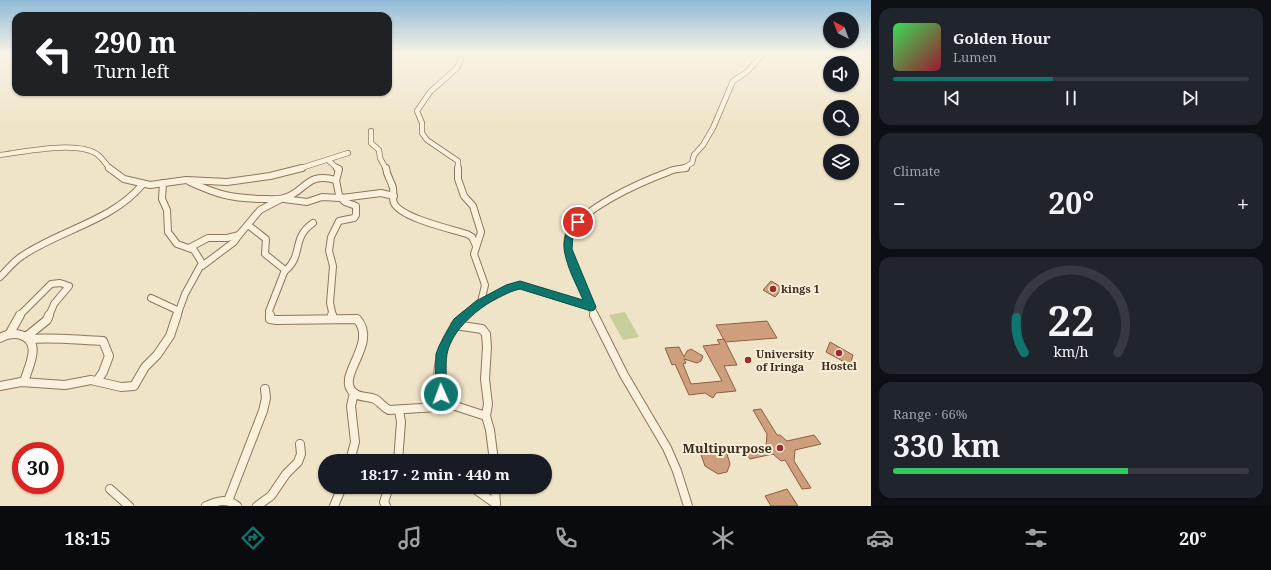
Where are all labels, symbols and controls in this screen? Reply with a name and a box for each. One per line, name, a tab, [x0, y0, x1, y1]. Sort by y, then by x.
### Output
north arrow	[823, 12, 859, 48]
map controls	[823, 12, 859, 180]
text: 290 m	[94, 23, 176, 61]
icon: left	[28, 28, 80, 80]
text: Golden Hour	[953, 28, 1051, 48]
text: Lumen	[953, 48, 997, 66]
button: sound	[823, 56, 859, 92]
text: Turn left	[94, 59, 169, 83]
icon: previous	[941, 87, 963, 109]
icon: pause	[1060, 87, 1082, 109]
icon: next	[1179, 87, 1201, 109]
button: search	[823, 100, 859, 136]
button: layers	[823, 144, 859, 180]
text: Climate	[893, 162, 940, 180]
text: 20°	[1048, 182, 1094, 223]
text: −	[893, 188, 906, 218]
text: +	[1237, 188, 1249, 218]
pin	[561, 205, 595, 239]
icon: arrive	[567, 211, 589, 233]
place label: kings 1	[781, 281, 820, 296]
marker: kings 1	[768, 284, 778, 294]
text: 22	[1047, 292, 1095, 348]
text: km/h	[1053, 342, 1089, 361]
place label: University of Iringa	[756, 346, 815, 374]
marker: Hostel	[834, 348, 844, 358]
marker: University of Iringa	[743, 355, 753, 365]
place label: Hostel	[821, 358, 857, 373]
position arrow	[420, 373, 462, 415]
text: Range · 66%	[893, 405, 967, 423]
text: 330 km	[893, 425, 1000, 466]
place label: Multipurpose	[683, 439, 772, 457]
speed limit sign: 30	[12, 442, 64, 494]
marker: Multipurpose	[775, 443, 785, 453]
text: 18:17 · 2 min · 440 m	[360, 464, 510, 484]
icon: directions	[239, 524, 267, 552]
icon: music	[396, 524, 424, 552]
icon: phone	[552, 524, 580, 552]
icon: climate	[709, 524, 737, 552]
icon: car	[866, 524, 894, 552]
icon: filters	[1022, 524, 1050, 552]
text: 18:15	[64, 526, 110, 550]
text: 20°	[1179, 526, 1207, 550]

